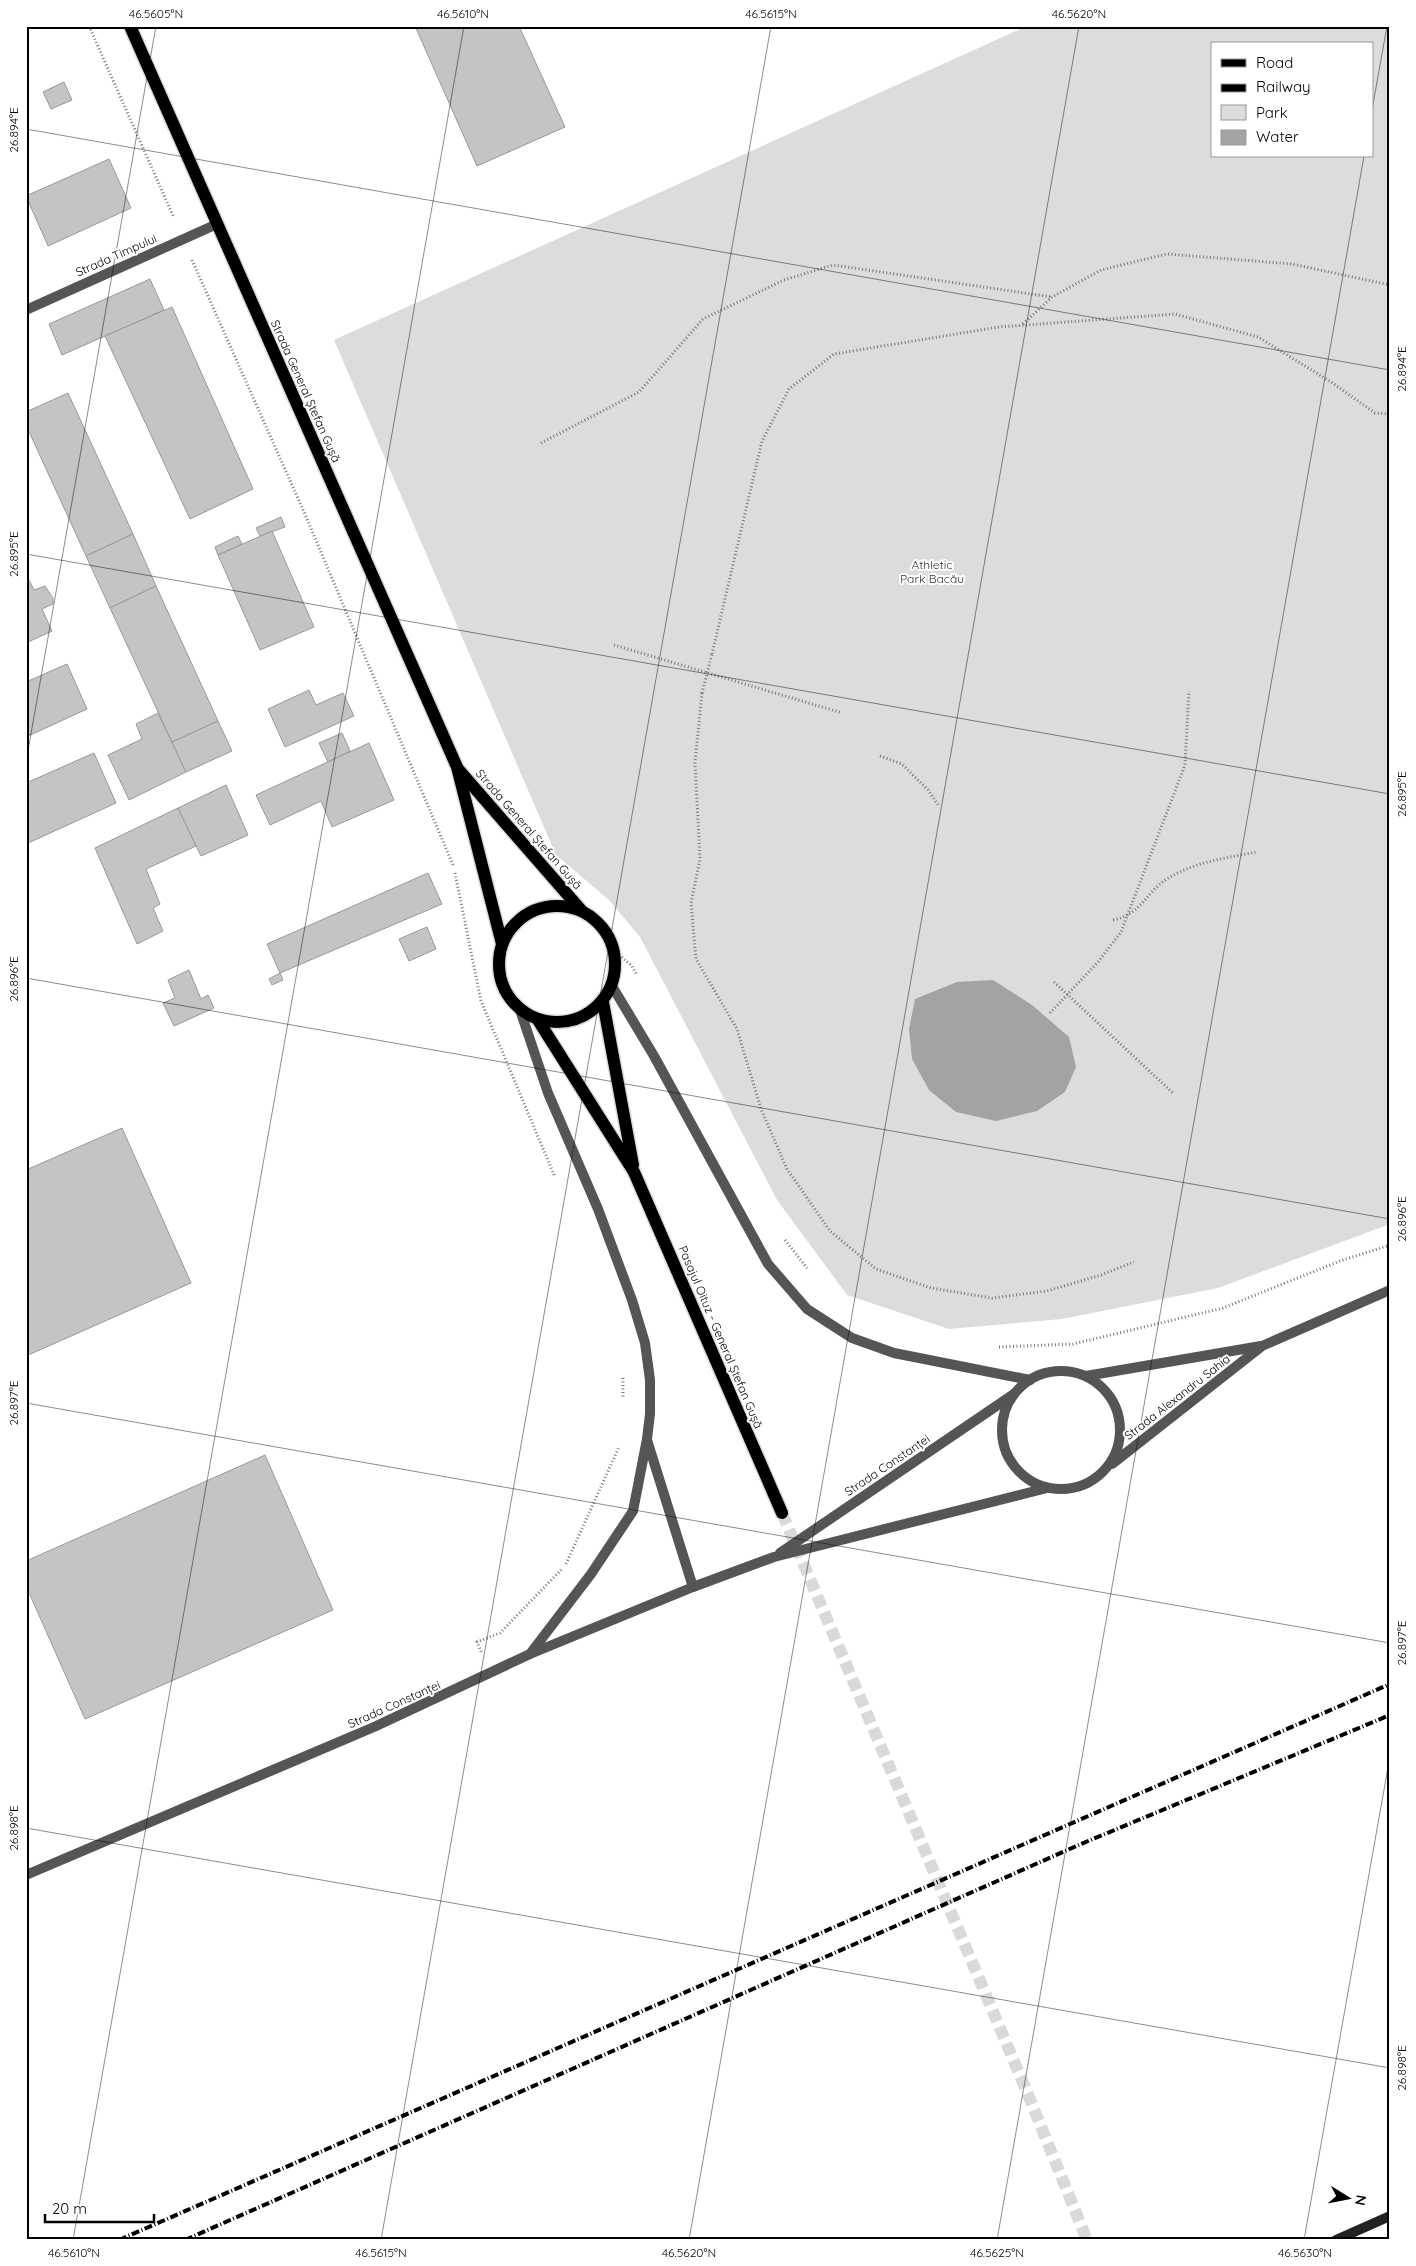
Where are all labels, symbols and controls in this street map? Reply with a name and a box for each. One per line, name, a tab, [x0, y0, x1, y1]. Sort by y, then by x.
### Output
text: 46.5605°N	[129, 6, 183, 21]
text: 46.5610°N	[437, 6, 489, 21]
text: 46.5615°N	[745, 6, 797, 21]
text: 46.5620°N	[1052, 6, 1106, 21]
legend	[1211, 42, 1374, 158]
text: Road	[1256, 53, 1293, 72]
text: Railway	[1256, 77, 1311, 96]
text: Park	[1256, 103, 1288, 122]
text: 26.894°E	[6, 107, 21, 153]
text: Water	[1256, 127, 1299, 146]
street label: Strada Timpului	[73, 230, 159, 280]
street label: Strada General Ștefan Gușă	[268, 317, 344, 465]
text: 26.894°E	[1394, 346, 1409, 392]
text: 26.895°E	[6, 531, 21, 577]
park label: Athletic Park Bacău	[900, 557, 964, 586]
street label: Strada General Ștefan Gușă	[473, 766, 585, 892]
text: 26.895°E	[1394, 771, 1409, 817]
text: 26.896°E	[6, 956, 21, 1002]
text: 26.896°E	[1394, 1196, 1409, 1242]
street label: Pasajul Oituz - General Ștefan Gușă	[676, 1243, 766, 1431]
street label: Strada Alexandru Sahia	[1121, 1351, 1233, 1443]
text: 26.897°E	[6, 1380, 21, 1426]
street label: Strada Constanței	[841, 1431, 933, 1499]
text: 26.897°E	[1394, 1620, 1409, 1666]
street label: Strada Constanței	[345, 1677, 443, 1731]
text: 26.898°E	[6, 1805, 21, 1851]
text: 26.898°E	[1394, 2045, 1409, 2091]
north arrow	[1324, 2174, 1374, 2224]
scale bar	[45, 2191, 154, 2223]
text: N	[1351, 2194, 1371, 2207]
text: 20 m	[52, 2199, 87, 2218]
text: 46.5610°N	[48, 2245, 100, 2260]
text: 46.5615°N	[355, 2245, 407, 2260]
text: 46.5620°N	[662, 2245, 716, 2260]
text: 46.5625°N	[970, 2245, 1024, 2260]
text: 46.5630°N	[1278, 2245, 1332, 2260]

